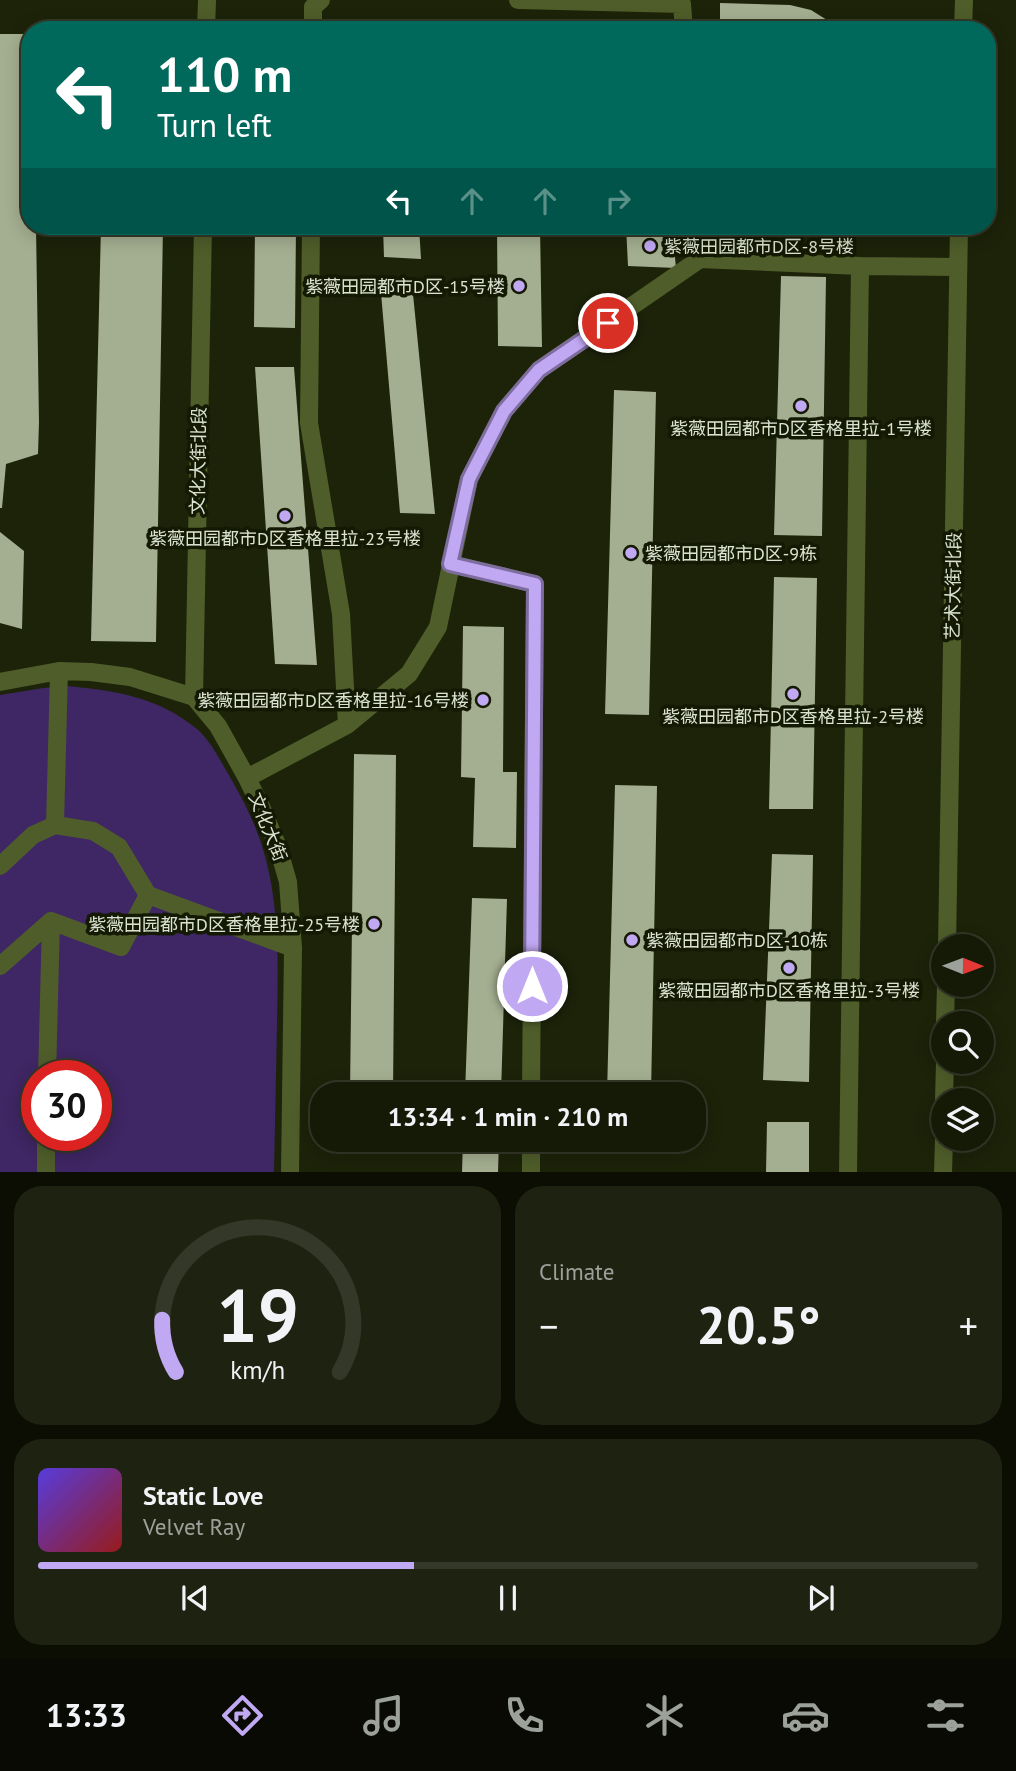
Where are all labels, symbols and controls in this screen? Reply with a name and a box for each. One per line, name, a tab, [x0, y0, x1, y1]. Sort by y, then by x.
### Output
text: 110 m	[157, 42, 292, 106]
icon: left	[42, 49, 133, 140]
text: Turn left	[157, 104, 272, 146]
icon: left	[380, 182, 418, 220]
icon: ahead	[453, 182, 491, 220]
icon: ahead	[526, 182, 564, 220]
icon: right	[599, 182, 637, 220]
place label: 紫薇田园都市D区-8号楼	[664, 235, 854, 258]
marker: 紫薇田园都市D区-8号楼	[642, 238, 658, 254]
place label: 紫薇田园都市D区-15号楼	[305, 275, 505, 298]
marker: 紫薇田园都市D区-15号楼	[511, 278, 527, 294]
pin	[578, 293, 638, 353]
icon: arrive	[589, 304, 627, 342]
marker: 紫薇田园都市D区香格里拉-1号楼	[793, 398, 809, 414]
street label: 文化大街北段	[186, 407, 210, 515]
place label: 紫薇田园都市D区香格里拉-1号楼	[670, 417, 932, 440]
marker: 紫薇田园都市D区香格里拉-23号楼	[277, 508, 293, 524]
place label: 紫薇田园都市D区香格里拉-23号楼	[149, 527, 421, 550]
street label: 艺术大街北段	[941, 532, 965, 640]
place label: 紫薇田园都市D区-9栋	[645, 542, 817, 565]
marker: 紫薇田园都市D区-9栋	[623, 545, 639, 561]
marker: 紫薇田园都市D区香格里拉-2号楼	[785, 686, 801, 702]
place label: 紫薇田园都市D区香格里拉-16号楼	[197, 689, 469, 712]
marker: 紫薇田园都市D区香格里拉-16号楼	[475, 692, 491, 708]
place label: 紫薇田园都市D区香格里拉-2号楼	[662, 705, 924, 728]
street label: 文化大街	[244, 789, 292, 865]
place label: 紫薇田园都市D区香格里拉-25号楼	[88, 913, 360, 936]
marker: 紫薇田园都市D区香格里拉-25号楼	[366, 916, 382, 932]
place label: 紫薇田园都市D区-10栋	[646, 929, 828, 952]
marker: 紫薇田园都市D区-10栋	[624, 932, 640, 948]
north arrow	[931, 934, 994, 998]
map controls	[931, 934, 994, 1151]
position arrow	[495, 949, 569, 1023]
marker: 紫薇田园都市D区香格里拉-3号楼	[781, 960, 797, 976]
place label: 紫薇田园都市D区香格里拉-3号楼	[658, 979, 920, 1002]
button: search	[931, 1011, 994, 1074]
speed limit sign: 30	[21, 1060, 112, 1151]
button: layers	[931, 1088, 994, 1151]
text: 13:34 · 1 min · 210 m	[388, 1100, 628, 1133]
text: Climate	[539, 1257, 614, 1286]
text: 19	[216, 1268, 299, 1362]
text: 20.5°	[697, 1291, 820, 1358]
text: −	[539, 1301, 558, 1350]
text: +	[959, 1301, 978, 1350]
text: km/h	[230, 1353, 285, 1385]
text: Static Love	[143, 1479, 264, 1512]
text: Velvet Ray	[143, 1512, 245, 1541]
icon: previous	[176, 1579, 214, 1617]
icon: pause	[489, 1579, 527, 1617]
icon: next	[802, 1579, 840, 1617]
icon: directions	[218, 1691, 267, 1740]
icon: music	[359, 1691, 408, 1740]
icon: phone	[500, 1691, 549, 1740]
icon: climate	[640, 1691, 689, 1740]
icon: car	[781, 1691, 830, 1740]
icon: filters	[921, 1691, 970, 1740]
text: 13:33	[46, 1694, 127, 1736]

